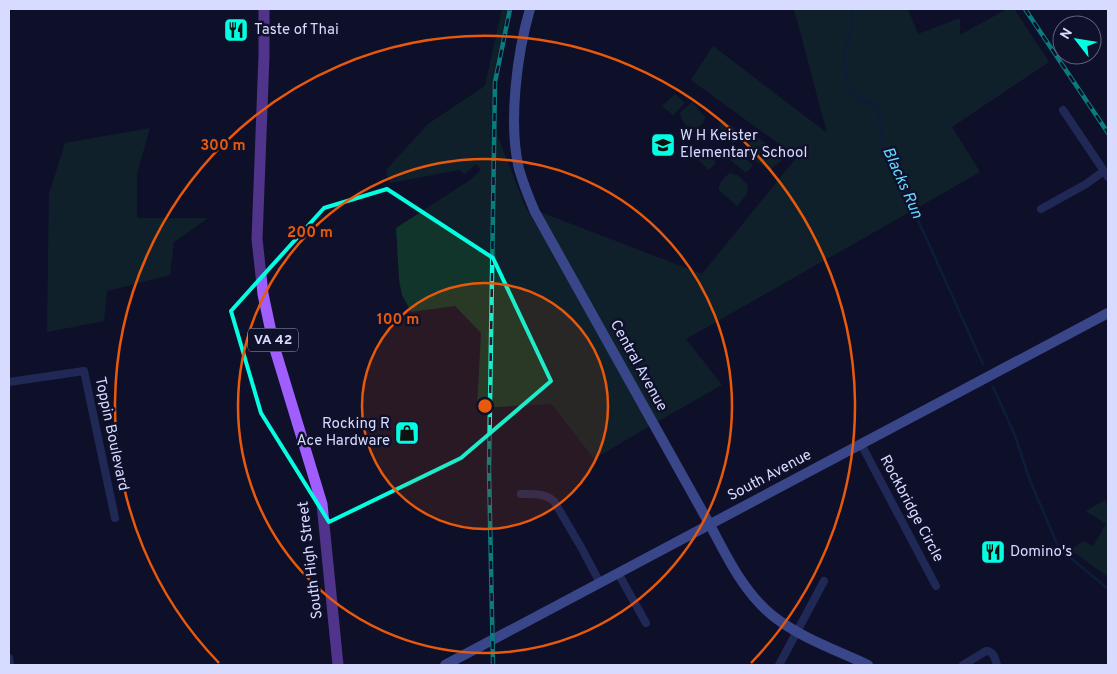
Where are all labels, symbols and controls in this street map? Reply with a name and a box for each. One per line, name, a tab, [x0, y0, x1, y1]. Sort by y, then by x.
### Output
north arrow	[1052, 15, 1102, 65]
restaurant icon: Taste of Thai	[223, 17, 249, 43]
place label: Taste of Thai	[254, 21, 339, 40]
text: N	[1057, 25, 1077, 43]
place label: W H Keister Elementary School	[680, 127, 807, 163]
school or university icon: W H Keister Elementary School	[650, 132, 676, 158]
text: 300 m	[200, 137, 246, 156]
water label: Blacks Run	[877, 144, 927, 222]
text: 200 m	[287, 224, 333, 243]
text: 100 m	[377, 311, 419, 330]
street label: Central Avenue	[605, 317, 671, 415]
road number: VA 42	[248, 328, 298, 352]
street label: Toppin Boulevard	[90, 375, 132, 493]
centre of rings	[476, 397, 494, 415]
place label: Rocking R Ace Hardware	[297, 415, 390, 451]
shop icon: Rocking R Ace Hardware	[394, 420, 420, 446]
street label: South Avenue	[725, 446, 815, 506]
street label: Rockbridge Circle	[875, 452, 947, 566]
street label: South High Street	[294, 500, 328, 620]
restaurant icon: Domino's	[980, 539, 1006, 565]
place label: Domino's	[1010, 543, 1072, 562]

